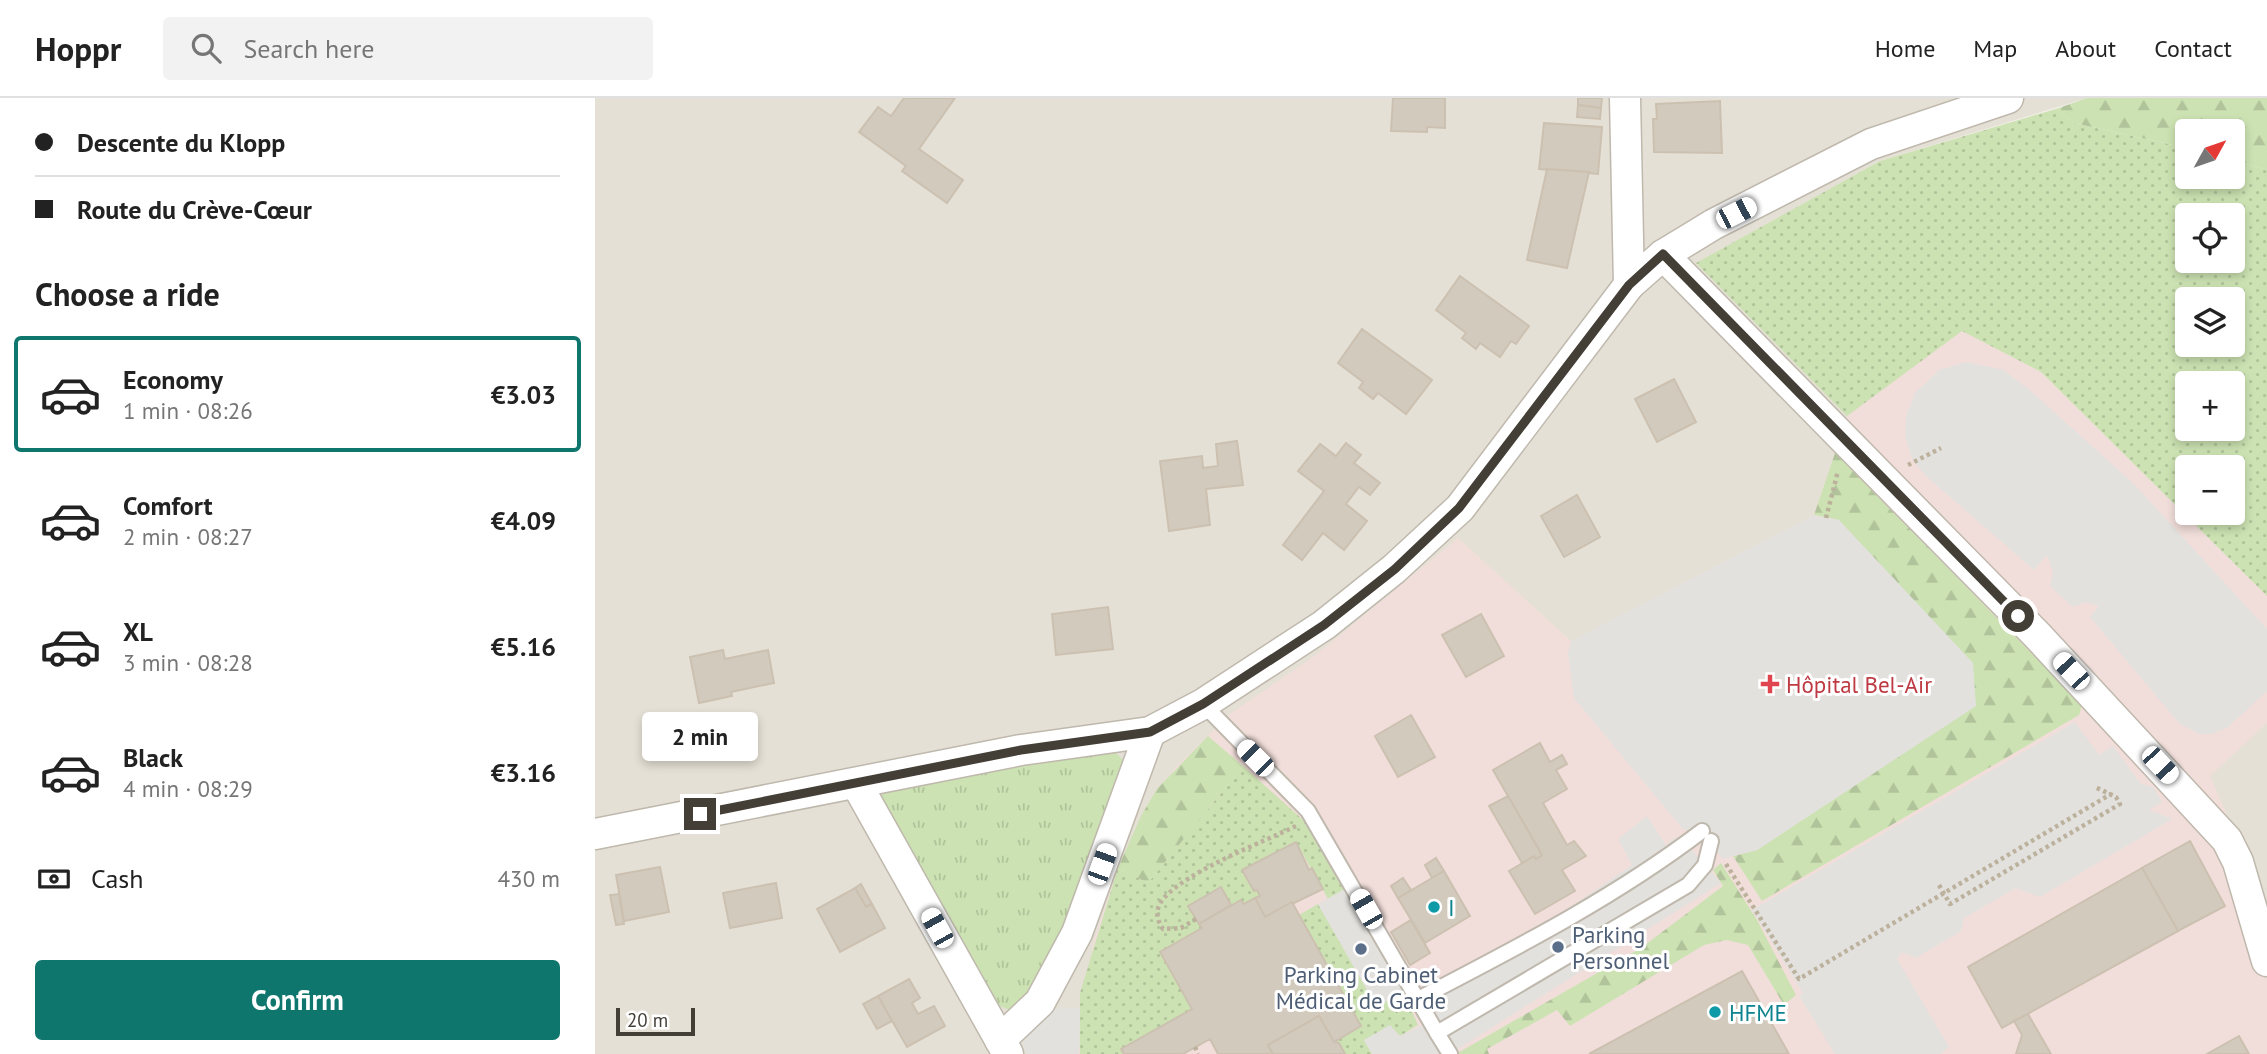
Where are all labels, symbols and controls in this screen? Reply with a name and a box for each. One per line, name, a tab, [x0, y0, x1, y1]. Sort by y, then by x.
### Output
search box	[163, 17, 653, 80]
text: Hoppr	[35, 27, 121, 70]
icon: search	[187, 29, 225, 67]
text: Search here	[243, 32, 375, 65]
text: Home	[1875, 33, 1935, 64]
text: Map	[1973, 33, 2017, 64]
text: About	[2055, 33, 2116, 64]
text: Contact	[2154, 33, 2232, 64]
north arrow	[2175, 119, 2245, 189]
map controls	[2175, 119, 2245, 525]
text: Descente du Klopp	[77, 126, 285, 159]
text: Route du Crève-Cœur	[77, 193, 312, 226]
car	[1713, 194, 1760, 232]
button: locate	[2175, 203, 2245, 273]
text: Choose a ride	[35, 273, 220, 315]
button: layers	[2175, 287, 2245, 357]
icon: car	[39, 363, 102, 426]
text: Economy	[123, 363, 223, 396]
button: +	[2175, 371, 2245, 441]
text: €3.03	[491, 378, 556, 411]
text: 1 min · 08:26	[123, 396, 253, 425]
button: −	[2175, 455, 2245, 525]
icon: car	[39, 489, 102, 552]
text: Comfort	[123, 489, 213, 522]
text: €4.09	[491, 504, 556, 537]
text: 2 min · 08:27	[123, 522, 253, 551]
route start	[2002, 600, 2034, 632]
icon: car	[39, 615, 102, 678]
text: XL	[123, 615, 153, 648]
text: €5.16	[491, 630, 556, 663]
text: 3 min · 08:28	[123, 648, 253, 677]
car	[2049, 648, 2094, 694]
place label: Hôpital Bel-Air	[1786, 670, 1932, 699]
marker: Hôpital Bel-Air	[1760, 674, 1780, 694]
callout: 2 min	[642, 712, 758, 762]
text: 2 min	[672, 722, 728, 751]
car	[1233, 736, 1278, 780]
icon: car	[39, 741, 102, 804]
text: Black	[123, 741, 183, 774]
car	[2138, 742, 2183, 788]
text: €3.16	[491, 756, 556, 789]
text: 4 min · 08:29	[123, 774, 253, 803]
route end	[684, 798, 716, 830]
car	[1085, 841, 1120, 887]
icon: cash	[35, 860, 73, 898]
text: Cash	[91, 862, 143, 895]
text: 430 m	[498, 864, 560, 893]
car	[1347, 886, 1386, 932]
place label: I	[1448, 893, 1455, 922]
marker: I	[1426, 899, 1442, 915]
car	[918, 905, 957, 951]
place label: Parking Personnel	[1572, 920, 1669, 975]
marker: Parking Personnel	[1550, 939, 1566, 955]
marker: Parking Cabinet Médical de Garde	[1353, 941, 1369, 957]
button: Confirm	[35, 960, 560, 1040]
place label: Parking Cabinet Médical de Garde	[1276, 960, 1446, 1015]
place label: HFME	[1729, 998, 1787, 1027]
marker: HFME	[1707, 1004, 1723, 1020]
scale bar	[616, 1005, 695, 1037]
text: 20 m	[627, 1008, 668, 1032]

